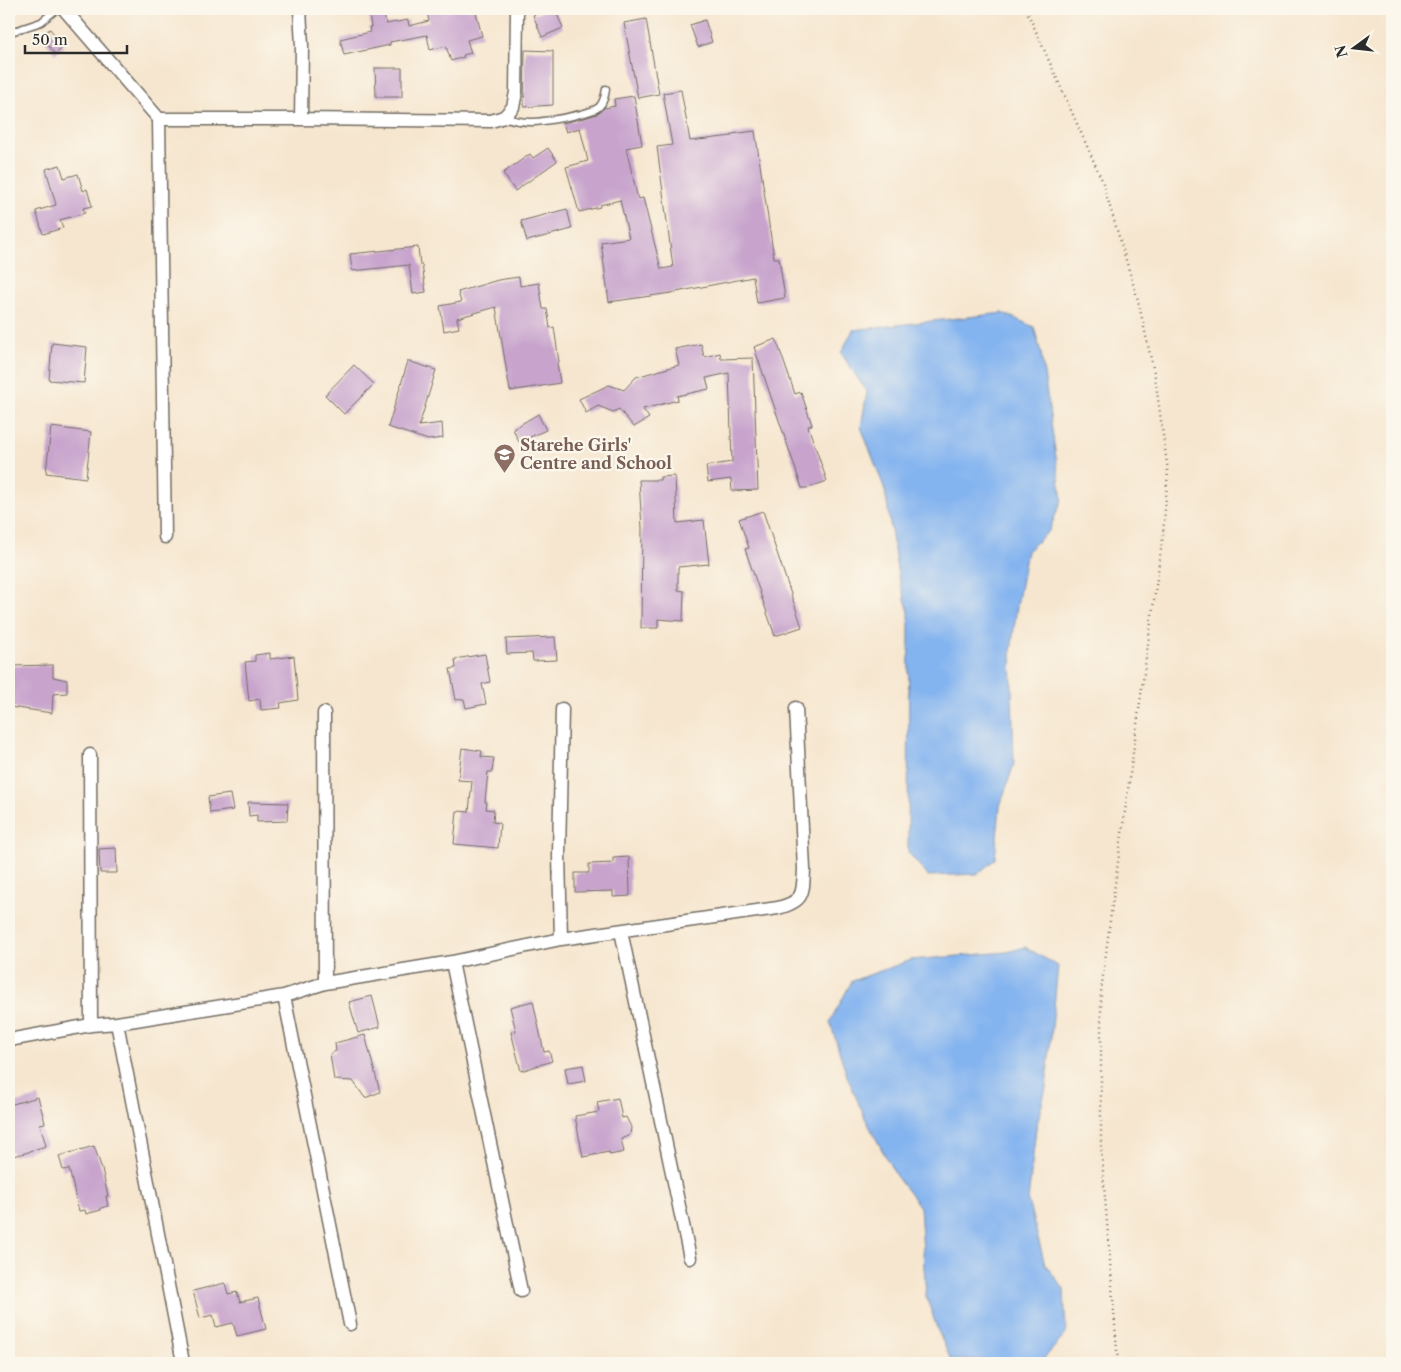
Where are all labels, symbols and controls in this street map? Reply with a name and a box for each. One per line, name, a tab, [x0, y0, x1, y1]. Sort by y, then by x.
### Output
scale bar	[25, 22, 128, 54]
north arrow	[1328, 22, 1378, 72]
text: 50 m	[32, 30, 68, 49]
text: N	[1331, 43, 1352, 60]
place label: Starehe Girls' Centre and School	[520, 435, 672, 473]
school or university icon: Starehe Girls' Centre and School	[492, 442, 516, 473]

